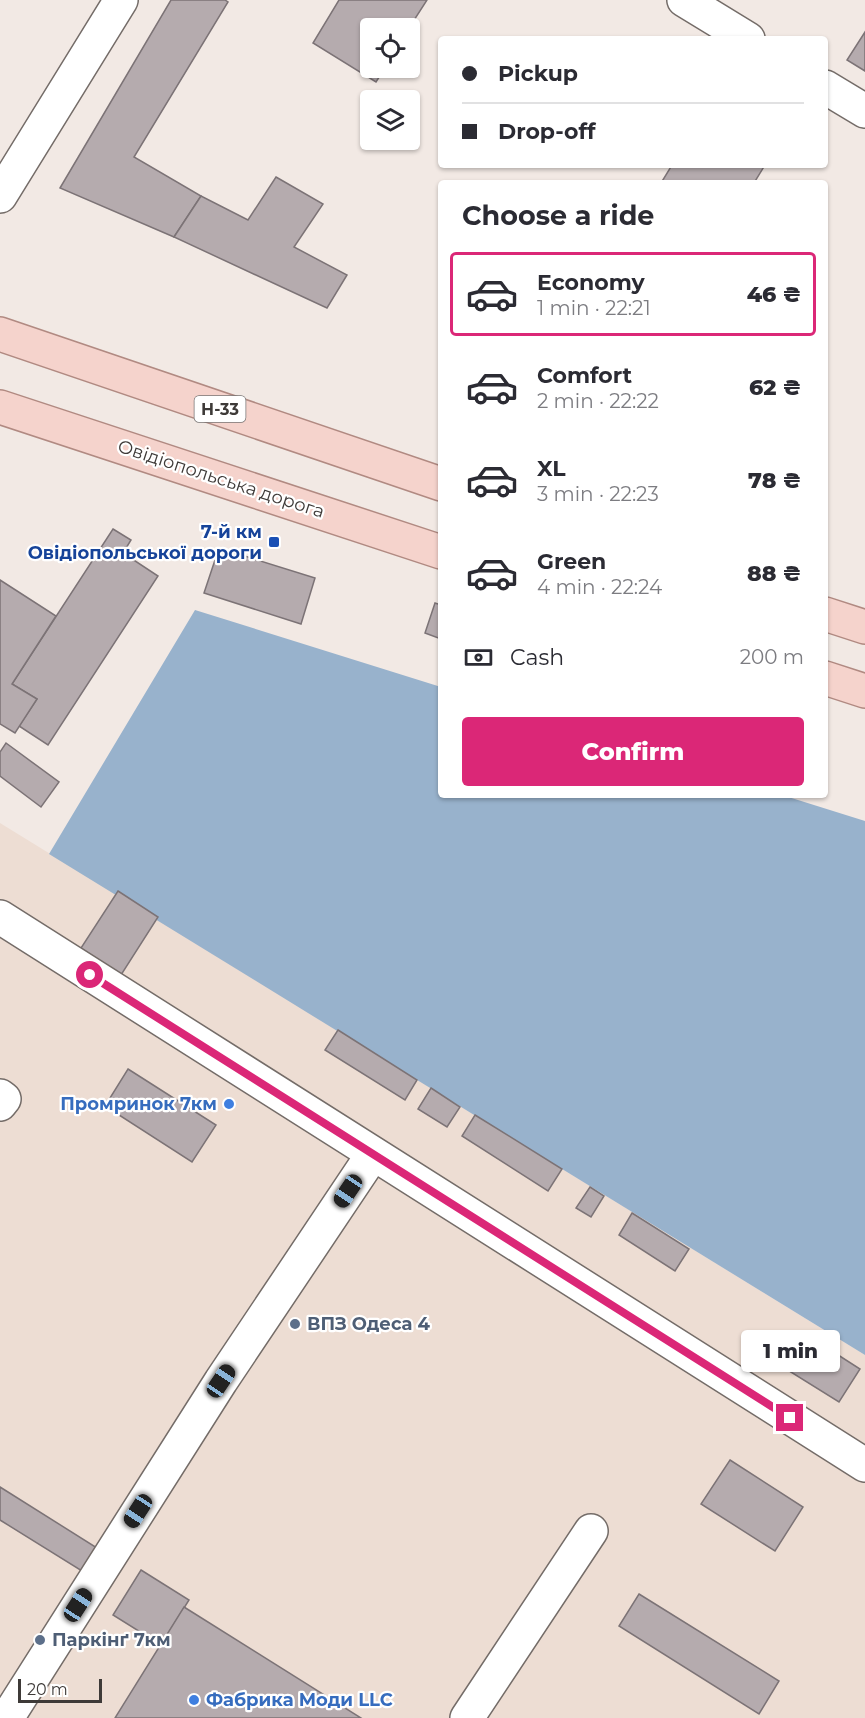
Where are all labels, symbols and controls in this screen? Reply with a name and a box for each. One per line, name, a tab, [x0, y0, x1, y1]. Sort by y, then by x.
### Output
map controls	[360, 18, 420, 150]
button: locate	[360, 18, 420, 78]
text: Pickup	[498, 60, 578, 87]
button: layers	[360, 90, 420, 150]
text: Drop-off	[498, 118, 596, 145]
text: Choose a ride	[462, 199, 654, 232]
icon: car	[465, 267, 519, 321]
text: Economy	[537, 269, 645, 296]
text: 46 ₴	[747, 281, 801, 308]
text: 1 min · 22:21	[537, 296, 651, 320]
icon: car	[465, 360, 519, 414]
text: Comfort	[537, 362, 632, 389]
text: 62 ₴	[749, 374, 801, 401]
text: 2 min · 22:22	[537, 389, 659, 413]
road number: Н-33	[194, 396, 246, 422]
street label: Овідіопольська дорога	[115, 435, 327, 523]
icon: car	[465, 453, 519, 507]
text: XL	[537, 455, 566, 482]
text: 78 ₴	[748, 467, 801, 494]
text: 3 min · 22:23	[537, 482, 659, 506]
place label: 7-й км Овідіопольської дороги	[28, 521, 262, 564]
marker: 7-й км Овідіопольської дороги	[267, 535, 281, 549]
icon: car	[465, 546, 519, 600]
text: Green	[537, 548, 606, 575]
text: 88 ₴	[747, 560, 801, 587]
text: 4 min · 22:24	[537, 575, 662, 599]
icon: cash	[462, 641, 495, 674]
text: Cash	[510, 644, 564, 671]
text: 200 m	[740, 645, 804, 669]
button: Confirm	[462, 717, 804, 786]
route start	[76, 961, 103, 988]
place label: Промринок 7км	[60, 1093, 217, 1115]
marker: Промринок 7км	[222, 1097, 236, 1111]
car	[330, 1171, 366, 1211]
place label: ВПЗ Одеса 4	[307, 1313, 430, 1335]
marker: ВПЗ Одеса 4	[288, 1317, 302, 1331]
callout: 1 min	[740, 1331, 840, 1373]
text: 1 min	[763, 1339, 818, 1363]
car	[203, 1361, 239, 1401]
route end	[776, 1404, 803, 1431]
car	[121, 1491, 155, 1531]
car	[61, 1585, 95, 1625]
place label: Паркінґ 7км	[52, 1629, 171, 1651]
marker: Паркінґ 7км	[33, 1633, 47, 1647]
scale bar	[18, 1676, 102, 1704]
text: 20 m	[27, 1680, 68, 1699]
place label: Фабрика Моди LLC	[206, 1689, 393, 1711]
marker: Фабрика Моди LLC	[187, 1693, 201, 1707]

